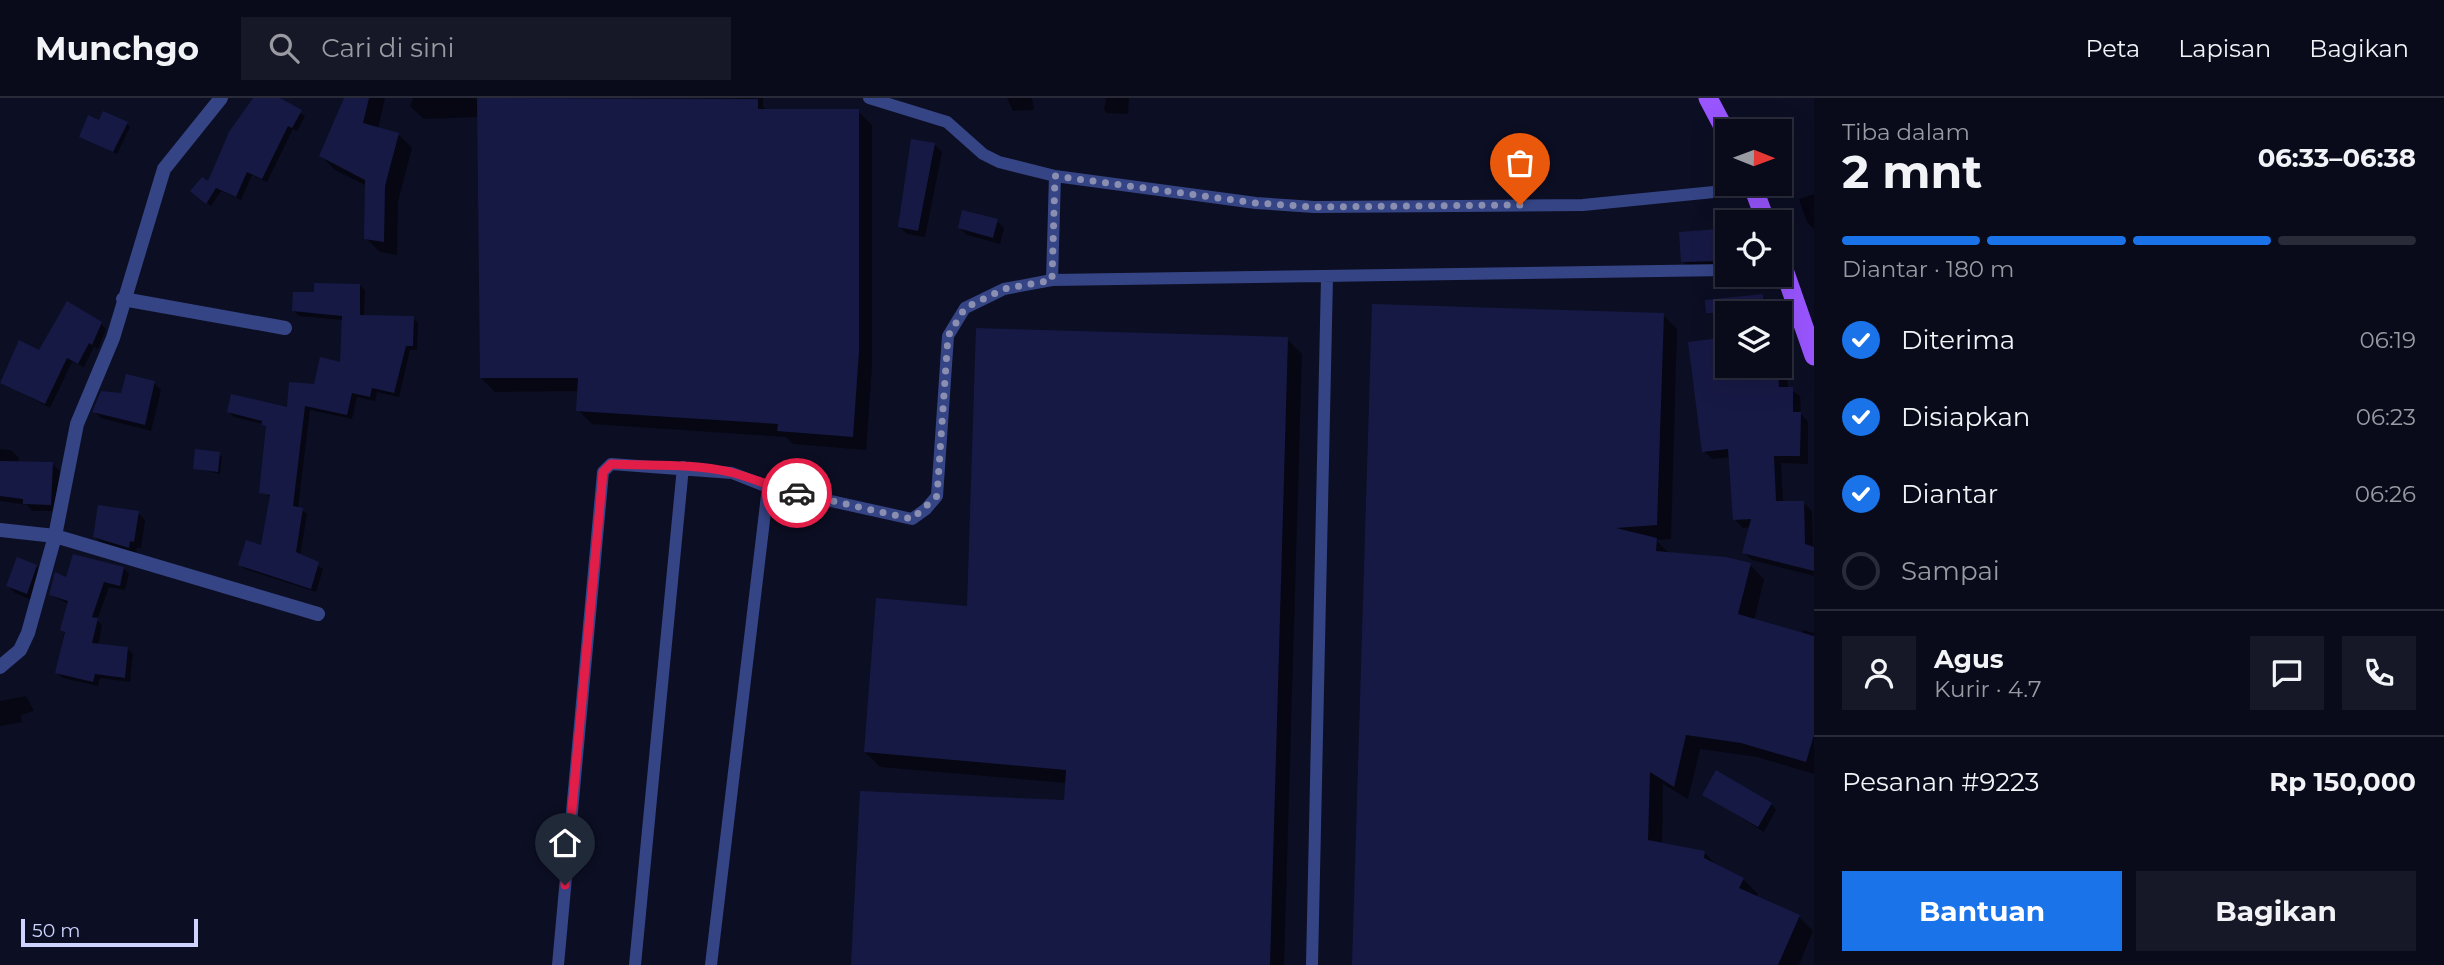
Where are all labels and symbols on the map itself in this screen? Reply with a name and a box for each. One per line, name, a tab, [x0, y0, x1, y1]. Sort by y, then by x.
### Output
north arrow	[1715, 119, 1792, 196]
pin	[1490, 133, 1550, 205]
courier	[762, 458, 832, 528]
pin	[535, 813, 595, 885]
scale bar	[21, 916, 198, 948]

